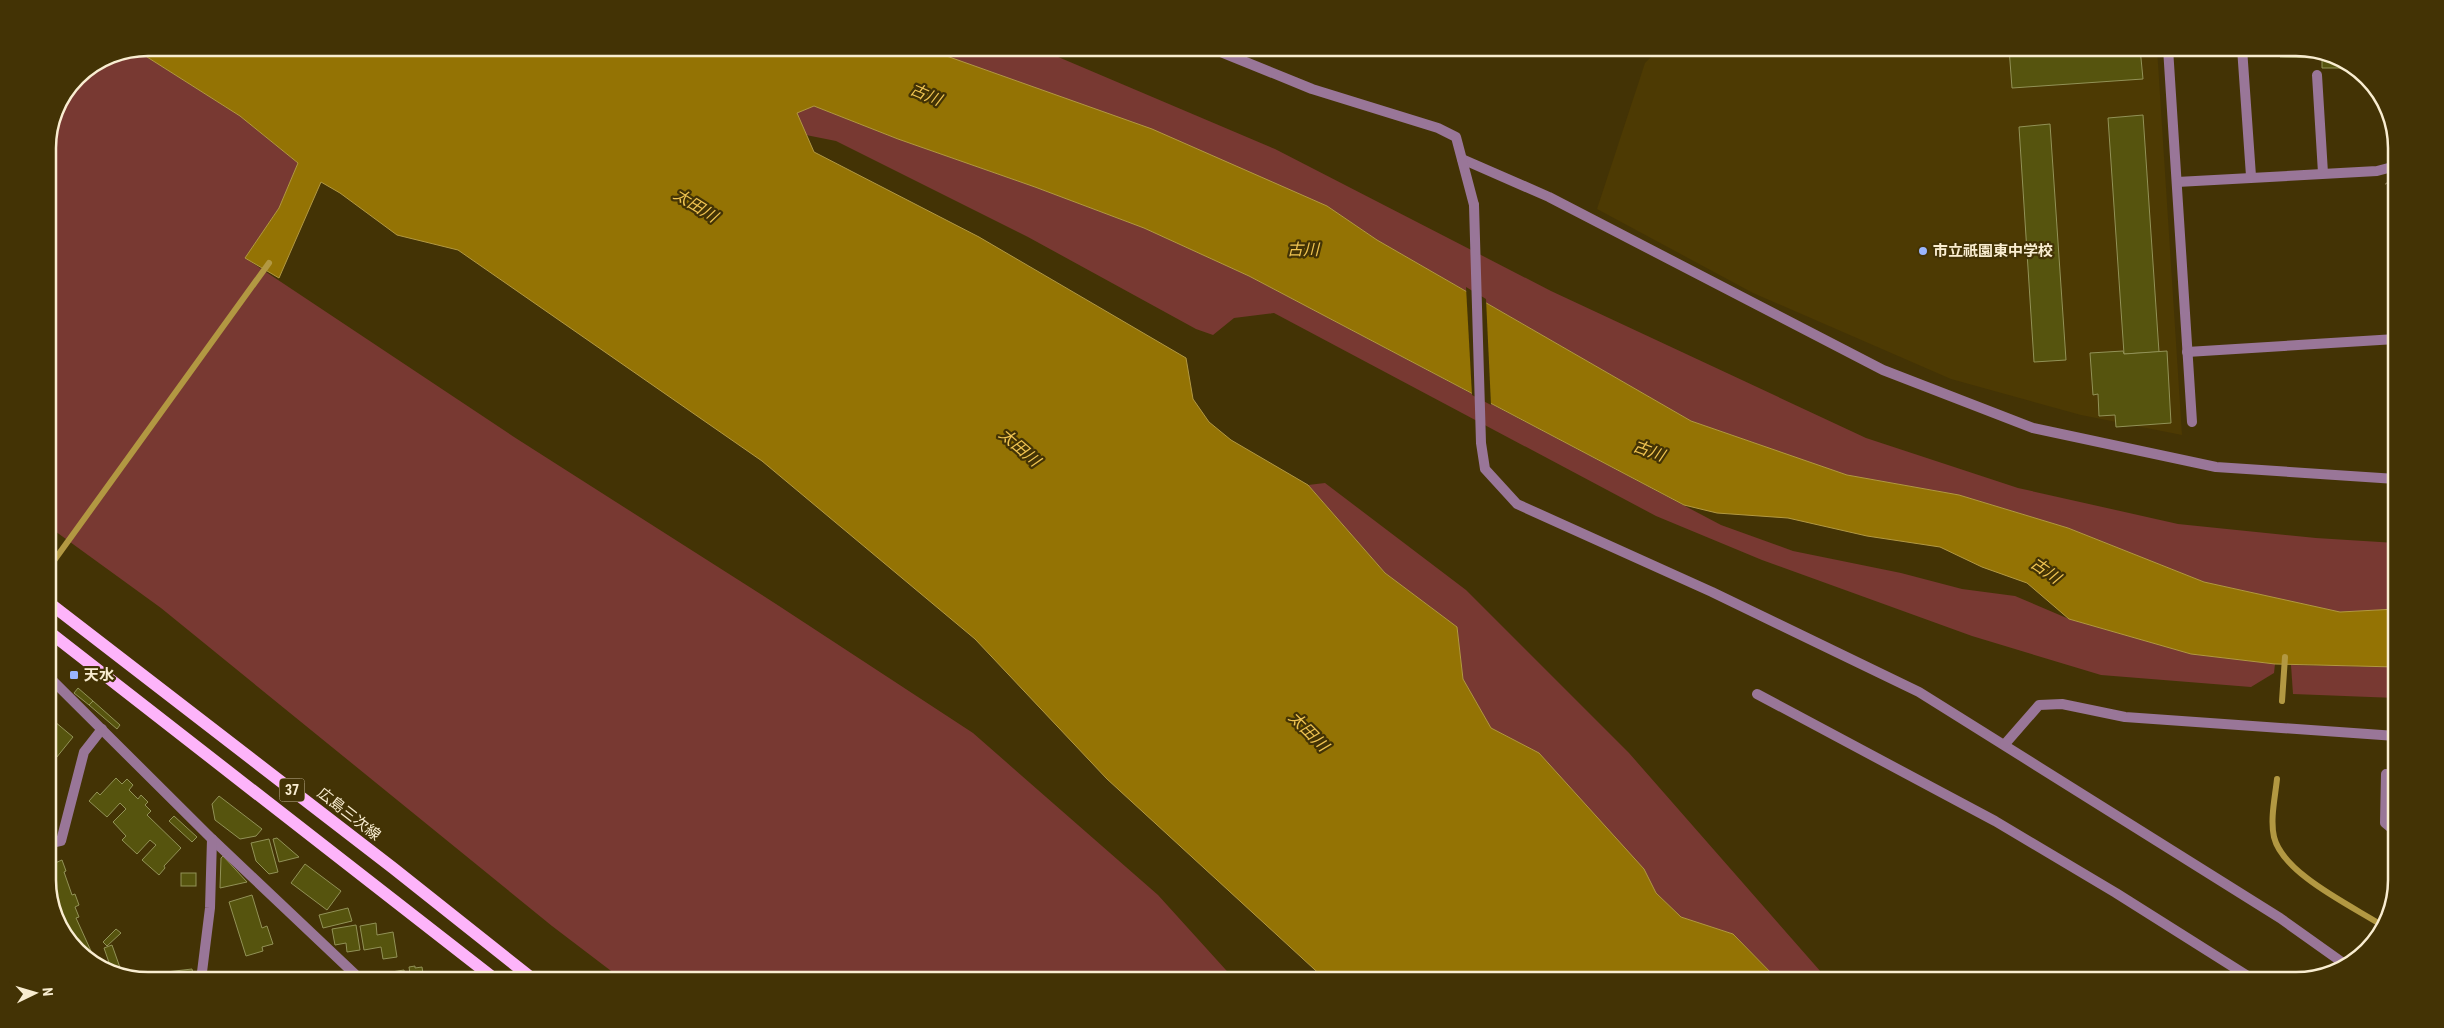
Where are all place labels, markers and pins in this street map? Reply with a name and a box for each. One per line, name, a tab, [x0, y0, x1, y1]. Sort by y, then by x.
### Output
place label: 市立祇園東中学校	[1933, 242, 2053, 260]
marker: 市立祇園東中学校	[1917, 245, 1929, 257]
place label: 天水	[84, 666, 114, 684]
marker: 天水	[68, 669, 80, 681]

